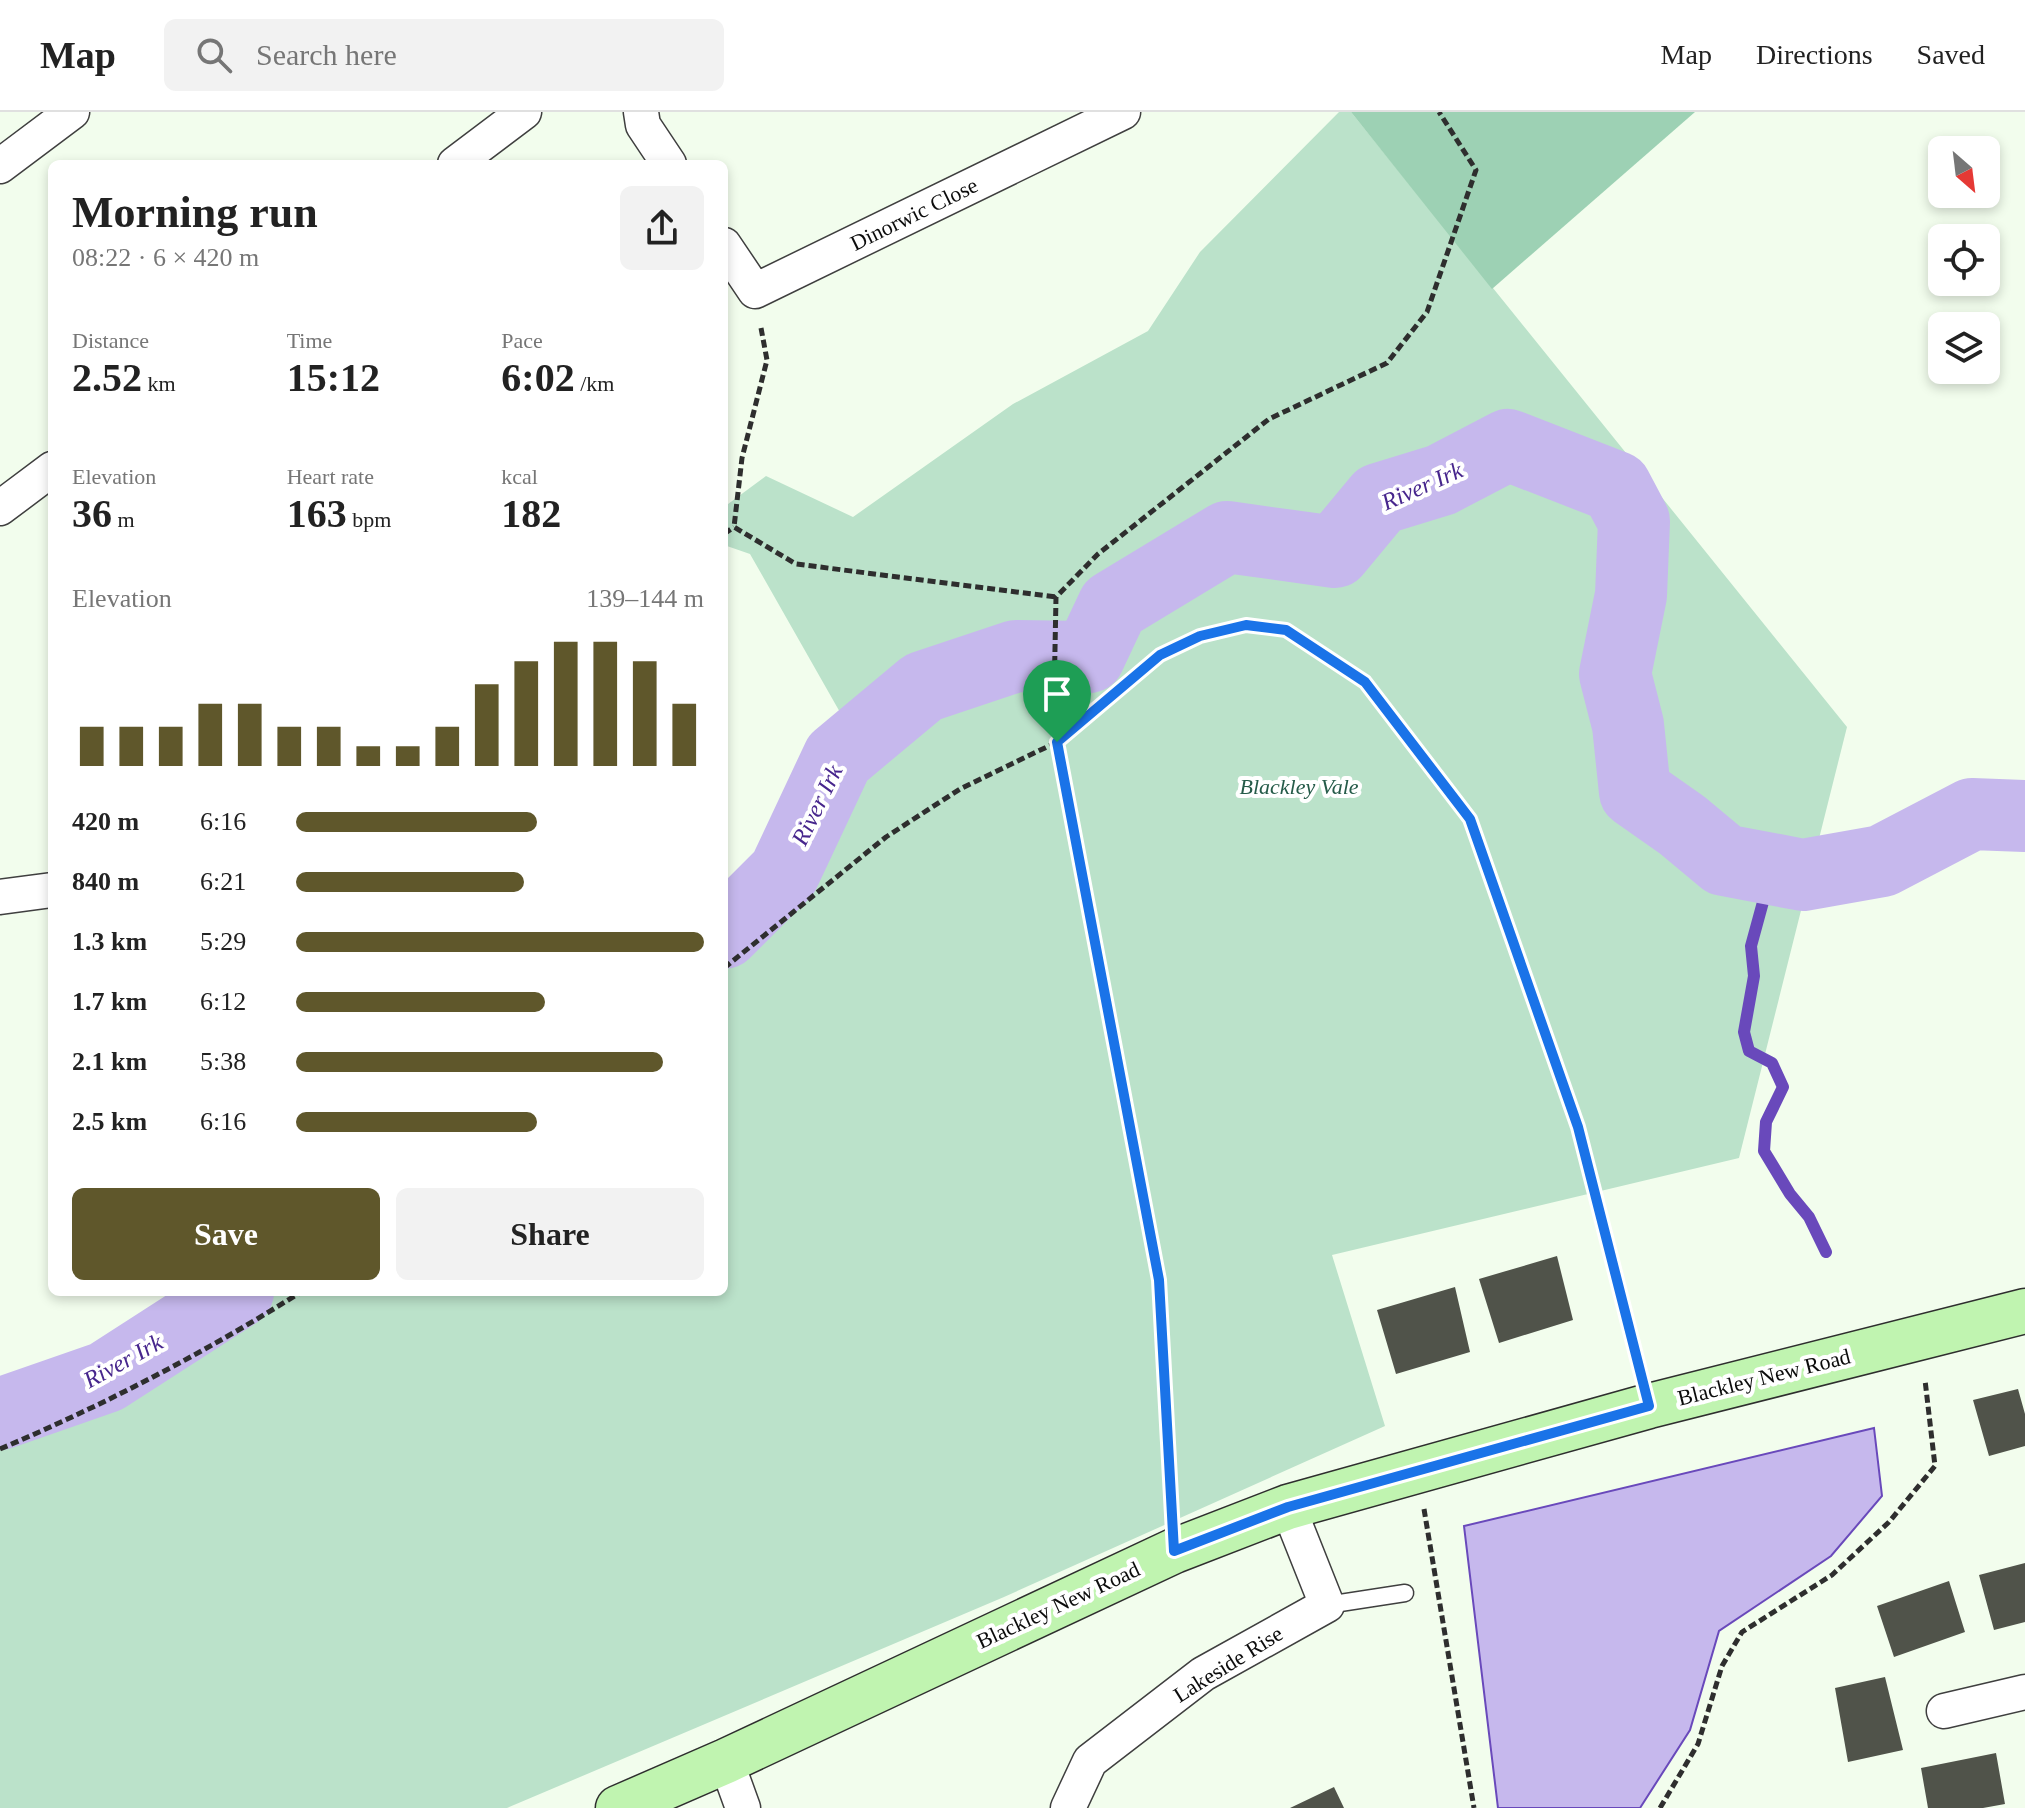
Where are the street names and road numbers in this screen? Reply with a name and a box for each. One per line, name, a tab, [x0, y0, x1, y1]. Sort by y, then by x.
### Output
street label: Dinorwic Close	[846, 172, 982, 256]
street label: Blackley New Road	[1675, 1343, 1853, 1411]
street label: Blackley New Road	[972, 1556, 1144, 1654]
street label: Lakeside Rise	[1169, 1621, 1287, 1707]

